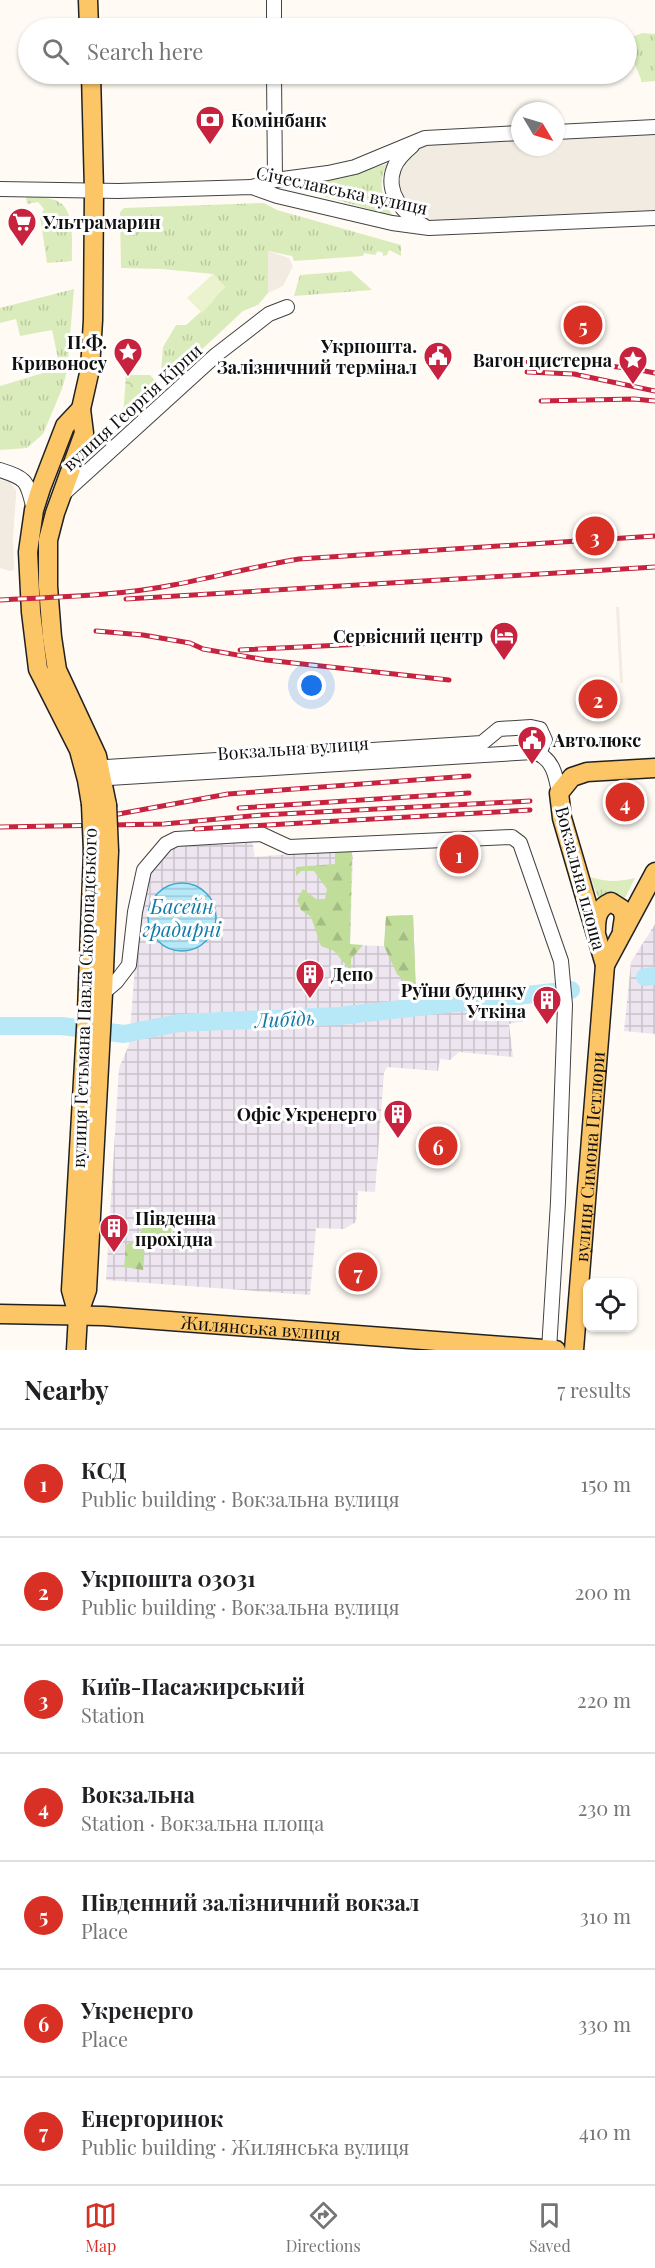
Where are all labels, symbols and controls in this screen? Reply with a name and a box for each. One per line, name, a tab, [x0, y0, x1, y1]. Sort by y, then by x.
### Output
search box	[18, 18, 637, 84]
icon: search	[39, 35, 72, 68]
text: Search here	[87, 36, 203, 66]
north arrow	[511, 102, 565, 156]
bank icon: Комінбанк	[194, 104, 226, 146]
place label: Комінбанк	[231, 108, 327, 132]
street label: Січеславська вулиця	[254, 160, 430, 220]
supermarket icon: Ультрамарин	[6, 206, 38, 248]
place label: Ультрамарин	[42, 210, 161, 234]
pin: 5	[564, 302, 602, 348]
place label: П.Ф. Кривоносу	[11, 330, 108, 375]
place label: Укрпошта. Залізничний термінал	[217, 334, 417, 379]
place icon: П.Ф. Кривоносу	[112, 336, 144, 378]
street label: вулиця Георгія Кірпи	[57, 338, 207, 476]
public building icon: Укрпошта. Залізничний термінал	[422, 340, 454, 382]
place icon: Вагон цистерна	[617, 344, 649, 386]
place label: Вагон цистерна	[473, 348, 613, 372]
pin: 3	[576, 514, 614, 558]
hotel icon: Сервісний центр	[488, 620, 520, 662]
place label: Сервісний центр	[333, 624, 483, 648]
your location	[297, 671, 326, 700]
pin: 2	[578, 676, 618, 722]
public building icon: Автолюкс	[516, 724, 548, 766]
place label: Автолюкс	[552, 728, 641, 752]
street label: Вокзальна вулиця	[217, 731, 370, 765]
pin: 4	[606, 780, 644, 824]
street label: Вокзальна площа	[550, 803, 612, 953]
street label: вулиця Гетьмана Павла Скоропадського	[66, 827, 102, 1169]
pin: 1	[440, 832, 478, 876]
water label: Басейн градирні	[142, 892, 222, 942]
building icon: Депо	[294, 958, 326, 1000]
place label: Депо	[331, 962, 373, 986]
place label: Руїни будинку Уткіна	[401, 978, 527, 1023]
building icon: Руїни будинку Уткіна	[531, 984, 563, 1026]
water label: Либідь	[252, 1003, 316, 1033]
street label: вулиця Симона Петлюри	[569, 1050, 610, 1263]
building icon: Офіс Укренерго	[382, 1098, 414, 1140]
place label: Офіс Укренерго	[237, 1102, 377, 1126]
pin: 6	[418, 1124, 458, 1168]
place label: Південна прохідна	[135, 1206, 217, 1251]
building icon: Південна прохідна	[98, 1212, 130, 1254]
pin: 7	[338, 1250, 378, 1294]
map controls	[583, 1278, 637, 1332]
button: locate	[583, 1278, 637, 1332]
street label: Жилянська вулиця	[180, 1310, 342, 1346]
text: Nearby	[24, 1372, 109, 1407]
text: 7 results	[557, 1376, 631, 1403]
text: КСД	[81, 1455, 126, 1485]
text: 1	[40, 1470, 47, 1497]
text: 150 m	[581, 1470, 631, 1497]
text: Public building · Вокзальна вулиця	[81, 1485, 399, 1512]
text: Укрпошта 03031	[81, 1563, 256, 1593]
text: 2	[38, 1578, 49, 1605]
text: 200 m	[575, 1578, 631, 1605]
text: Public building · Вокзальна вулиця	[81, 1593, 399, 1620]
text: Київ-Пасажирський	[81, 1671, 305, 1701]
text: 3	[39, 1686, 48, 1713]
text: 220 m	[577, 1686, 631, 1713]
text: Station	[81, 1701, 145, 1728]
text: Вокзальна	[81, 1779, 195, 1809]
text: 4	[38, 1794, 49, 1821]
text: 230 m	[578, 1794, 631, 1821]
text: Station · Вокзальна площа	[81, 1809, 324, 1836]
text: Південний залізничний вокзал	[81, 1887, 419, 1917]
text: 5	[39, 1902, 48, 1929]
text: 310 m	[580, 1902, 631, 1929]
text: Place	[81, 1917, 128, 1944]
text: Укренерго	[81, 1995, 193, 2025]
text: 6	[38, 2010, 49, 2037]
text: 330 m	[578, 2010, 631, 2037]
text: Place	[81, 2025, 128, 2052]
text: Енергоринок	[81, 2103, 224, 2133]
text: 7	[39, 2118, 48, 2145]
text: 410 m	[579, 2118, 631, 2145]
text: Public building · Жилянська вулиця	[81, 2133, 409, 2160]
tab: Map	[84, 2199, 117, 2256]
tab: Directions	[286, 2199, 361, 2256]
tab: Saved	[529, 2199, 571, 2256]

